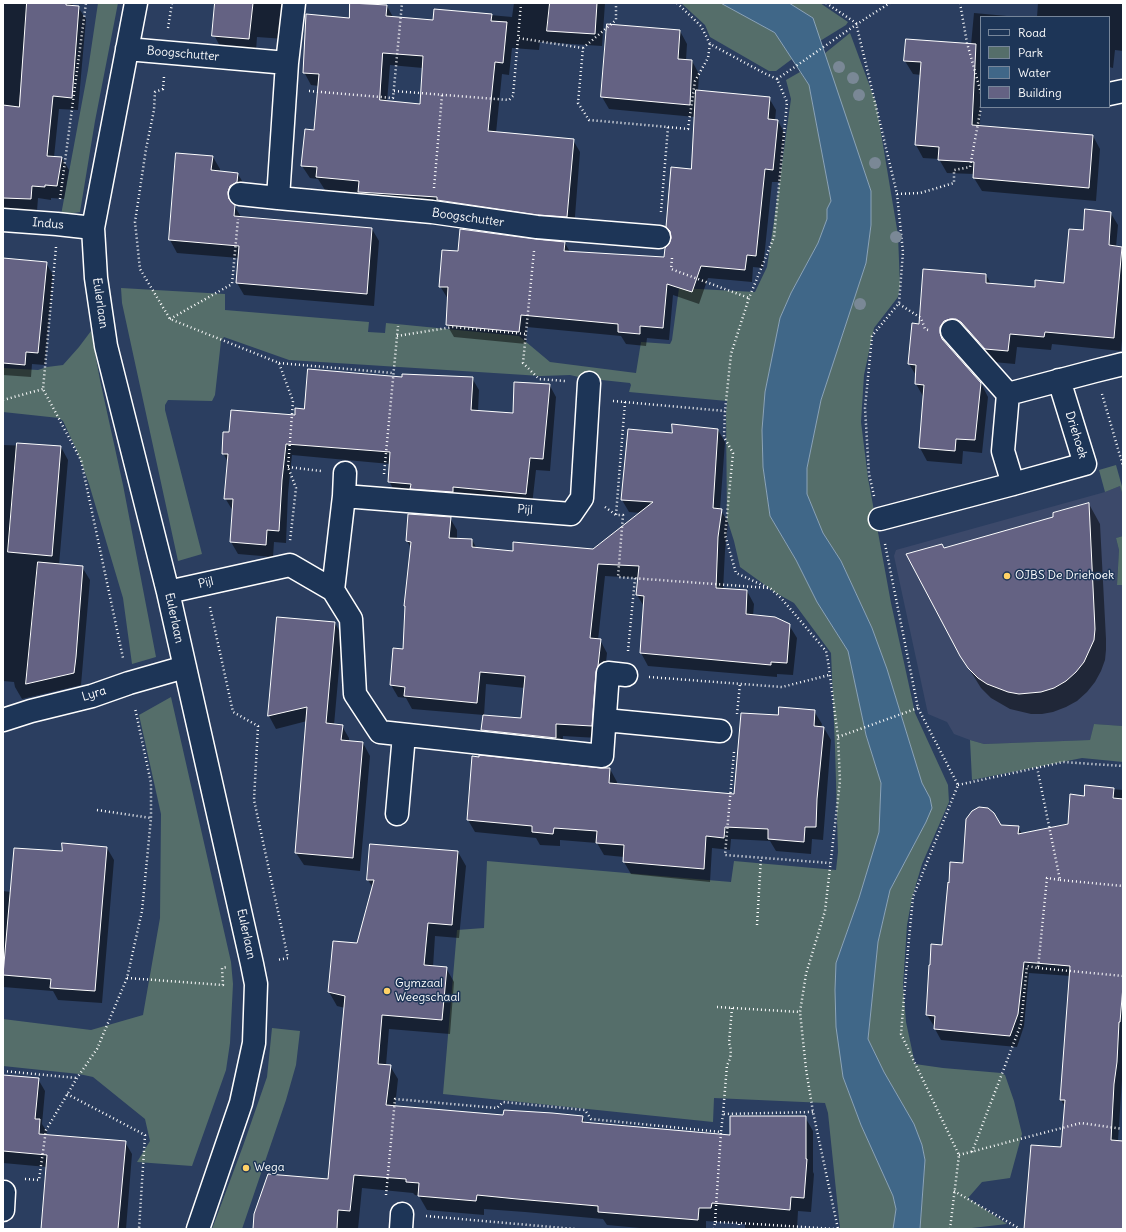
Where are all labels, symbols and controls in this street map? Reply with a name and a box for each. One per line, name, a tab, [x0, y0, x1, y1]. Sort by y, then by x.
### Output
legend	[980, 16, 1110, 108]
text: Road	[1018, 25, 1046, 40]
street label: Boogschutter	[146, 44, 220, 64]
text: Park	[1018, 45, 1043, 60]
text: Water	[1018, 65, 1051, 80]
text: Building	[1018, 85, 1062, 100]
street label: Boogschutter	[431, 206, 505, 230]
street label: Indus	[32, 215, 64, 233]
street label: Eulerlaan	[89, 277, 111, 329]
street label: Driehoek	[1062, 410, 1090, 460]
street label: Pijl	[517, 502, 533, 518]
place label: OJBS De Driehoek	[1015, 569, 1114, 583]
marker: OJBS De Driehoek	[1002, 571, 1012, 581]
street label: Pijl	[197, 574, 215, 592]
street label: Eulerlaan	[162, 591, 186, 645]
street label: Lyra	[80, 683, 108, 705]
street label: Eulerlaan	[234, 907, 258, 961]
place label: Gymzaal Weegschaal	[395, 977, 460, 1005]
marker: Gymzaal Weegschaal	[382, 986, 392, 996]
place label: Wega	[254, 1161, 284, 1175]
marker: Wega	[241, 1163, 251, 1173]

